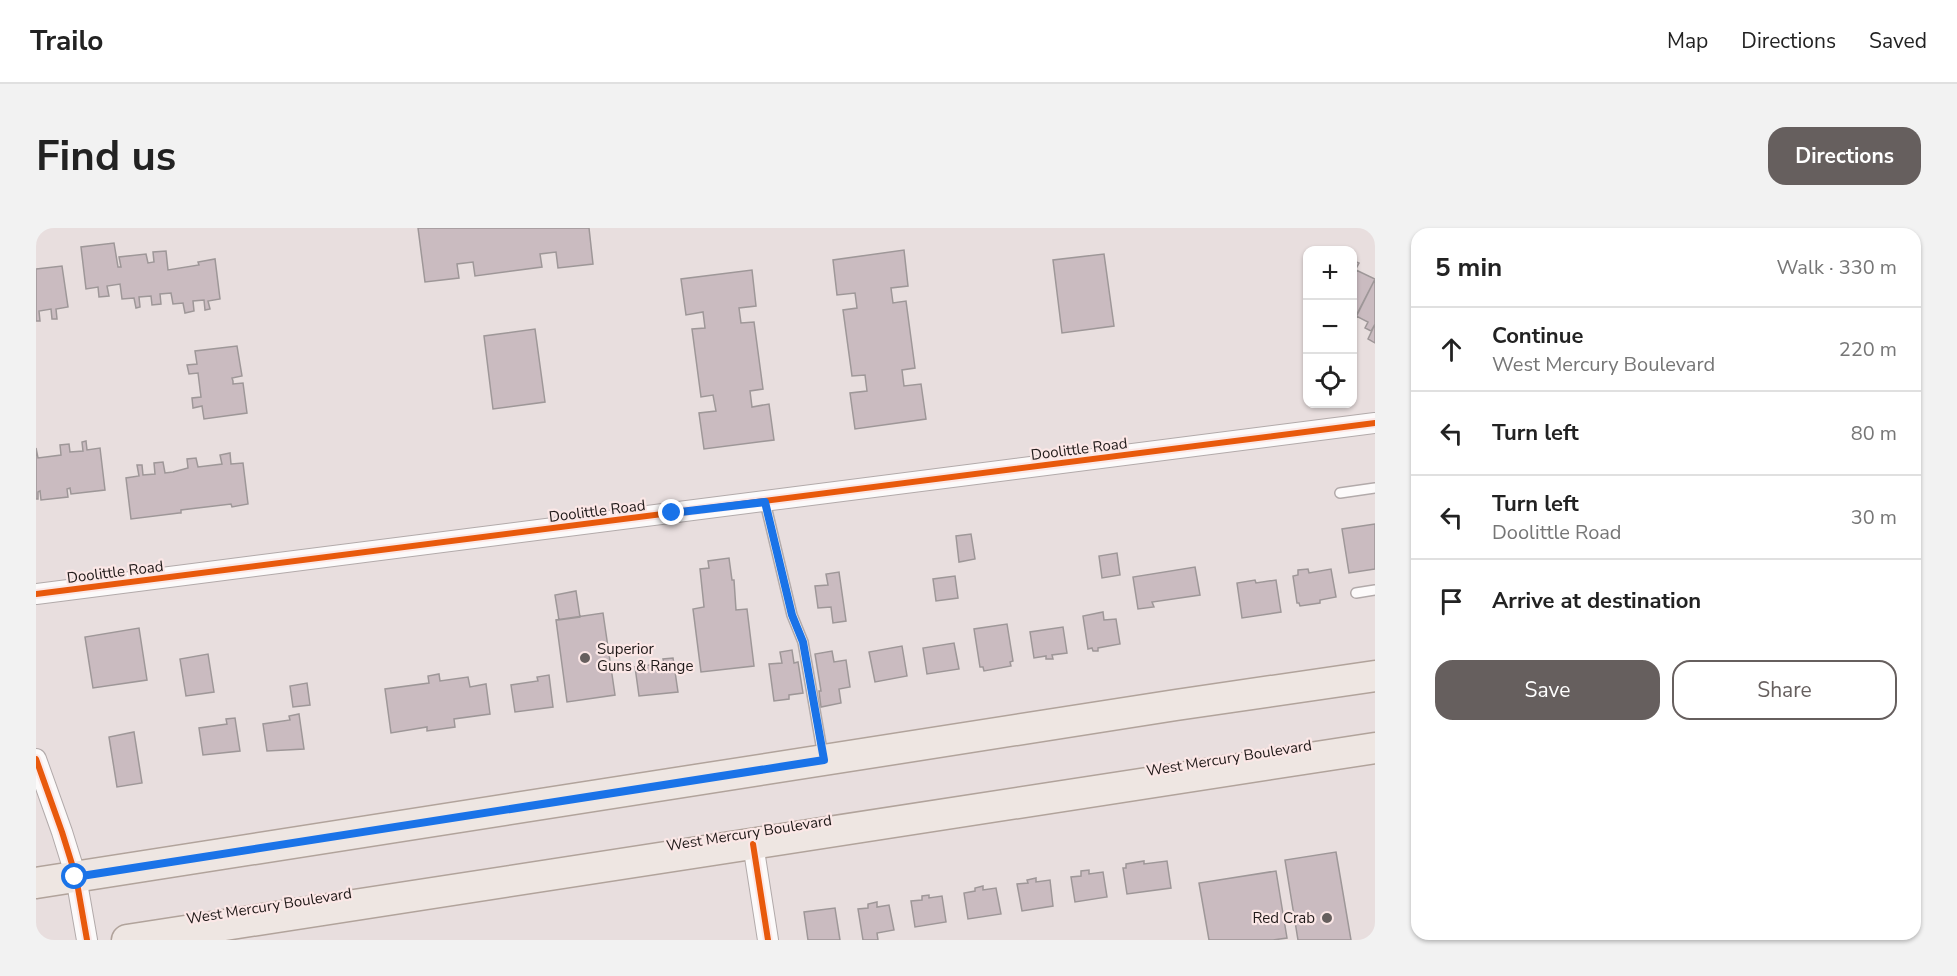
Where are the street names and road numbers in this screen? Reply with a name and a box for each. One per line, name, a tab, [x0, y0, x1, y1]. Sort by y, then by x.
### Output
street label: Doolittle Road	[1030, 433, 1128, 465]
street label: Doolittle Road	[548, 495, 646, 527]
street label: Doolittle Road	[66, 556, 164, 588]
street label: West Mercury Boulevard	[1145, 735, 1313, 781]
street label: West Mercury Boulevard	[665, 810, 833, 856]
street label: West Mercury Boulevard	[185, 883, 353, 929]

